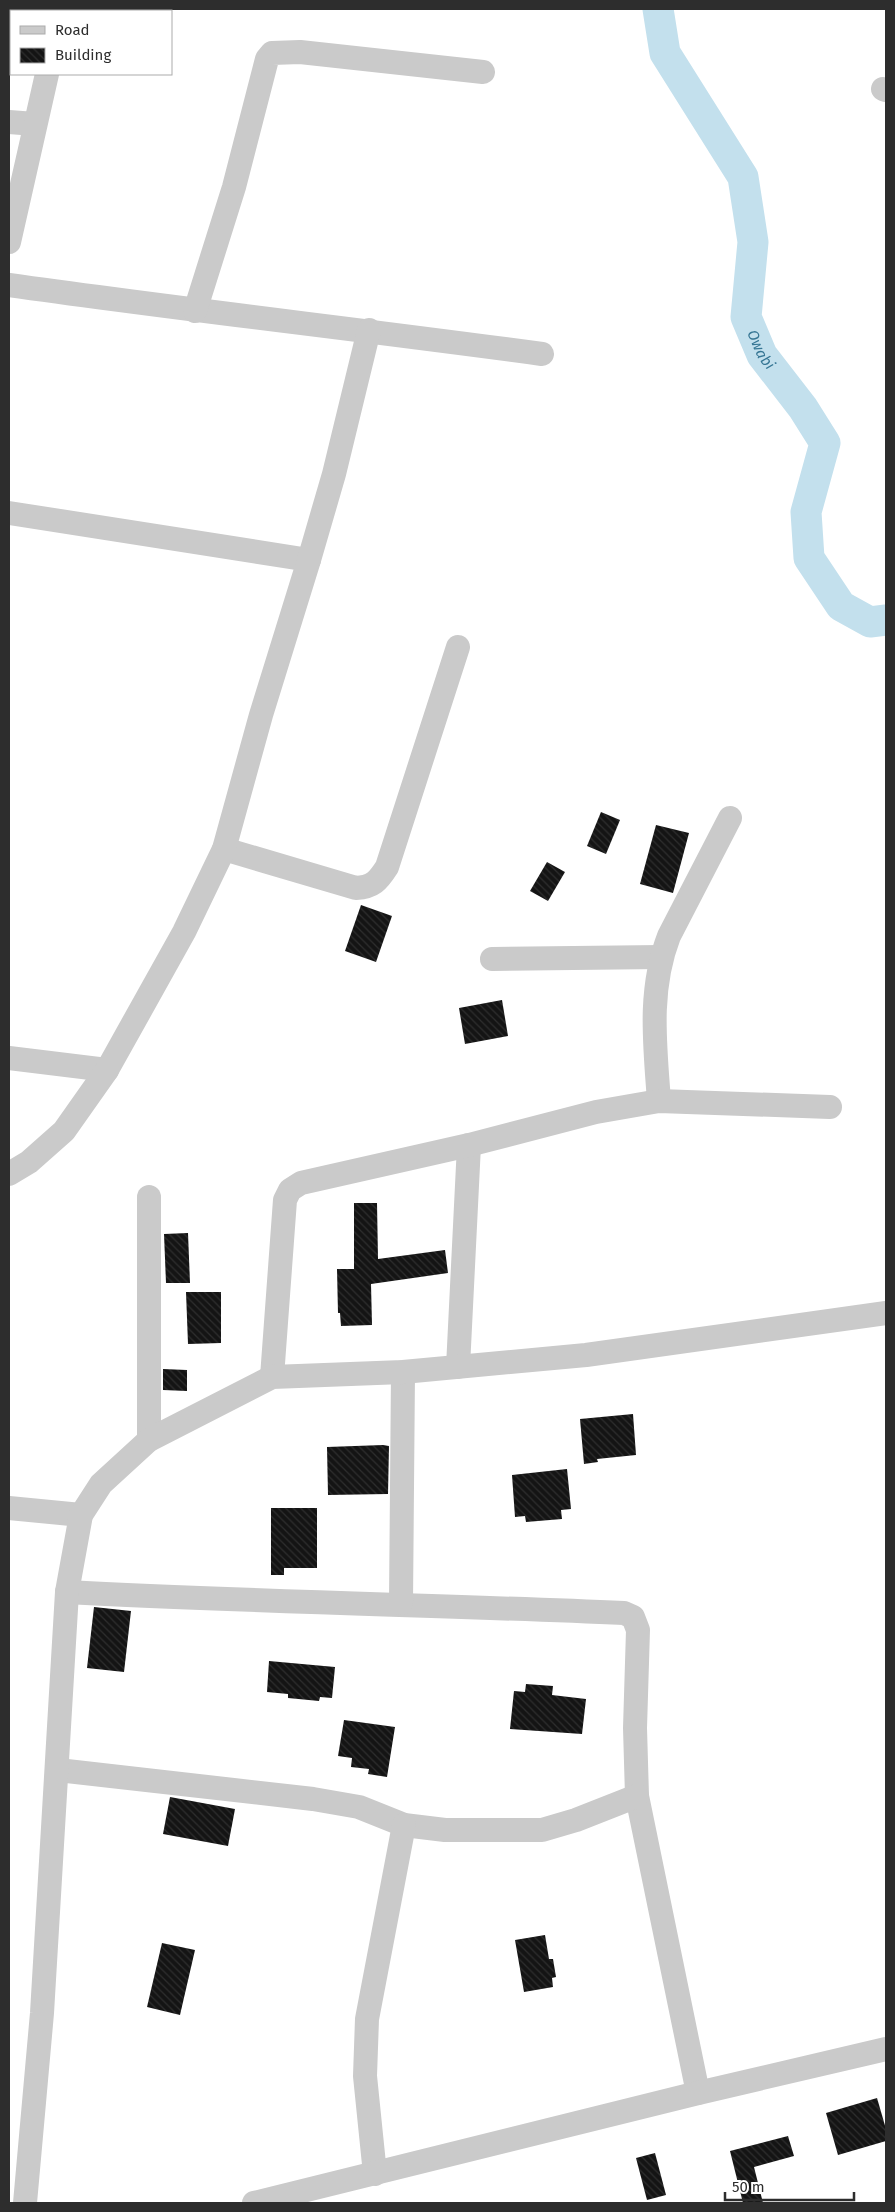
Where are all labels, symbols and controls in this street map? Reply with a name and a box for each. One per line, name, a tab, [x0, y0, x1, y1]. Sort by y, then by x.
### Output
legend	[10, 10, 172, 75]
text: Road	[55, 21, 90, 39]
text: Building	[55, 46, 111, 64]
water label: Owabi	[743, 327, 779, 373]
scale bar	[725, 2170, 854, 2202]
text: 50 m	[732, 2178, 765, 2196]

